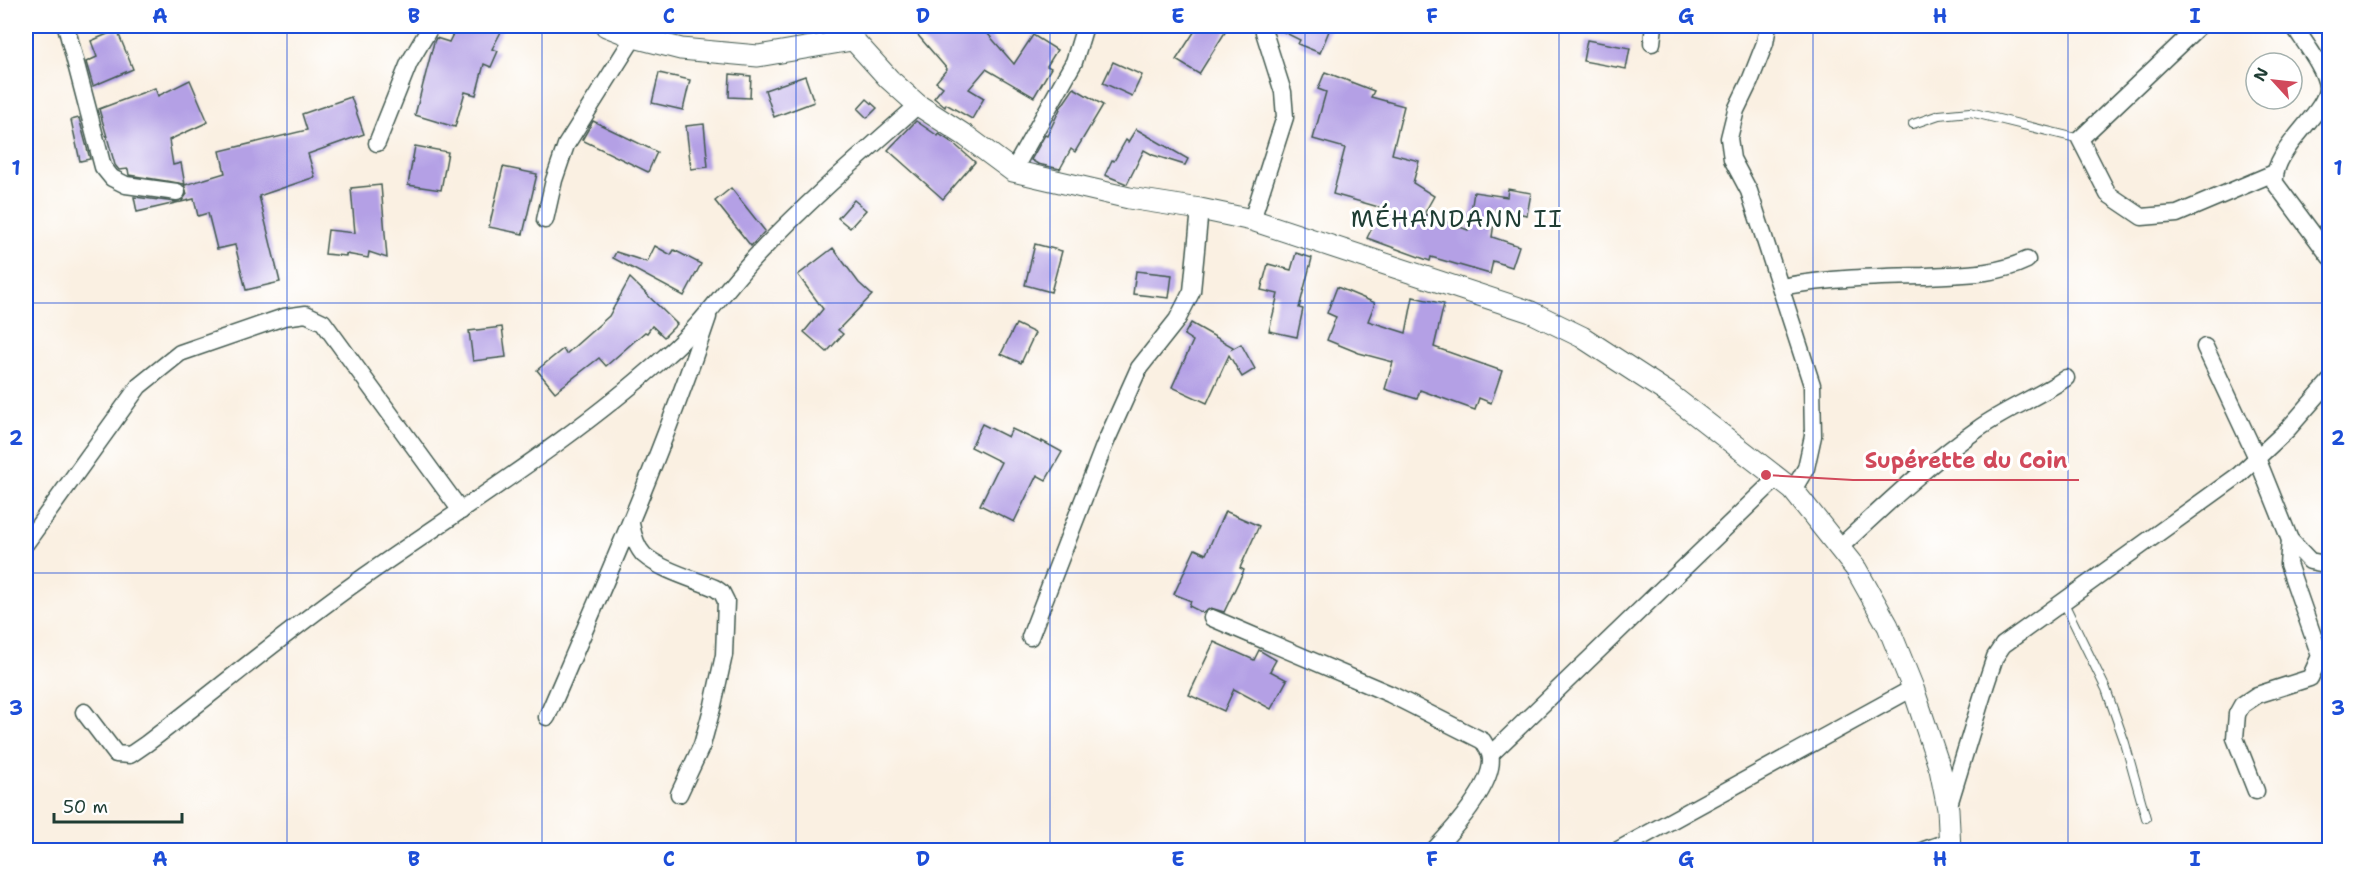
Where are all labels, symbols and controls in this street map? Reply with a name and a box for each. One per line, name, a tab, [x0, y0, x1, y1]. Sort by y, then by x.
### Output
text: A	[152, 3, 168, 29]
text: B	[408, 3, 420, 29]
text: C	[663, 3, 675, 29]
text: D	[916, 3, 930, 29]
text: E	[1171, 3, 1185, 29]
text: F	[1426, 3, 1438, 29]
text: G	[1678, 3, 1694, 29]
text: H	[1933, 3, 1947, 29]
text: I	[2189, 3, 2201, 29]
north arrow	[2244, 51, 2304, 111]
text: N	[2249, 64, 2273, 85]
text: 1	[11, 155, 21, 181]
text: 1	[2333, 155, 2343, 181]
district label: MÉHANDANN II	[1351, 203, 1563, 235]
text: 2	[9, 425, 23, 451]
text: 2	[2331, 425, 2345, 451]
callout: Supérette du Coin	[1853, 440, 2079, 480]
text: Supérette du Coin	[1865, 446, 2068, 475]
text: 3	[9, 695, 23, 721]
text: 3	[2331, 695, 2345, 721]
scale bar	[54, 786, 182, 824]
text: 50 m	[63, 795, 108, 819]
text: A	[152, 846, 168, 872]
text: B	[408, 846, 420, 872]
text: C	[663, 846, 675, 872]
text: D	[916, 846, 930, 872]
text: E	[1171, 846, 1185, 872]
text: F	[1426, 846, 1438, 872]
text: G	[1678, 846, 1694, 872]
text: H	[1933, 846, 1947, 872]
text: I	[2189, 846, 2201, 872]

